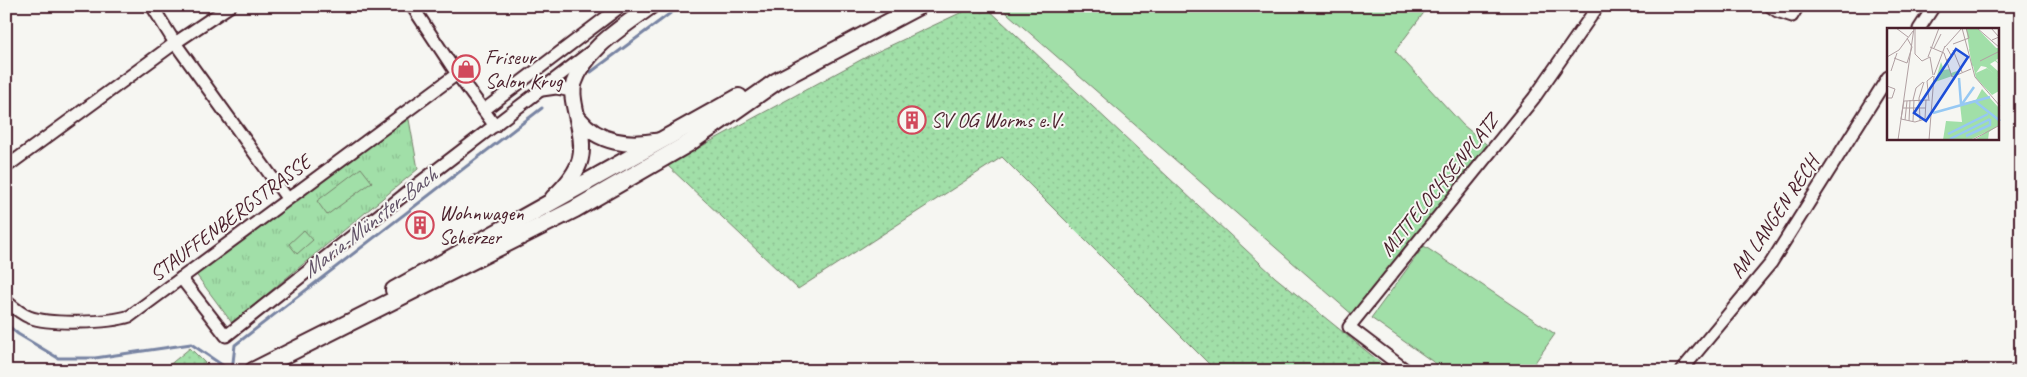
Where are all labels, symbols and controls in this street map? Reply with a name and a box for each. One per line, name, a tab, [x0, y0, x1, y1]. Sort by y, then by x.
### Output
inset map	[1887, 28, 2000, 140]
place label: Friseur Salon Krug	[485, 44, 564, 94]
shop icon: Friseur Salon Krug	[451, 54, 481, 84]
building icon: SV OG Worms e.V.	[897, 105, 927, 135]
street label: MITTELOCHSENPLATZ	[1374, 106, 1506, 261]
place label: SV OG Worms e.V.	[931, 107, 1065, 133]
street label: STAUFFENBERGSTRASSE	[144, 147, 318, 287]
street label: AM LANGEN RECH	[1724, 148, 1826, 283]
water label: Maria-Münster-Bach	[297, 160, 444, 284]
place label: Wohnwagen Scherzer	[439, 200, 524, 250]
building icon: Wohnwagen Scherzer	[405, 210, 435, 240]

